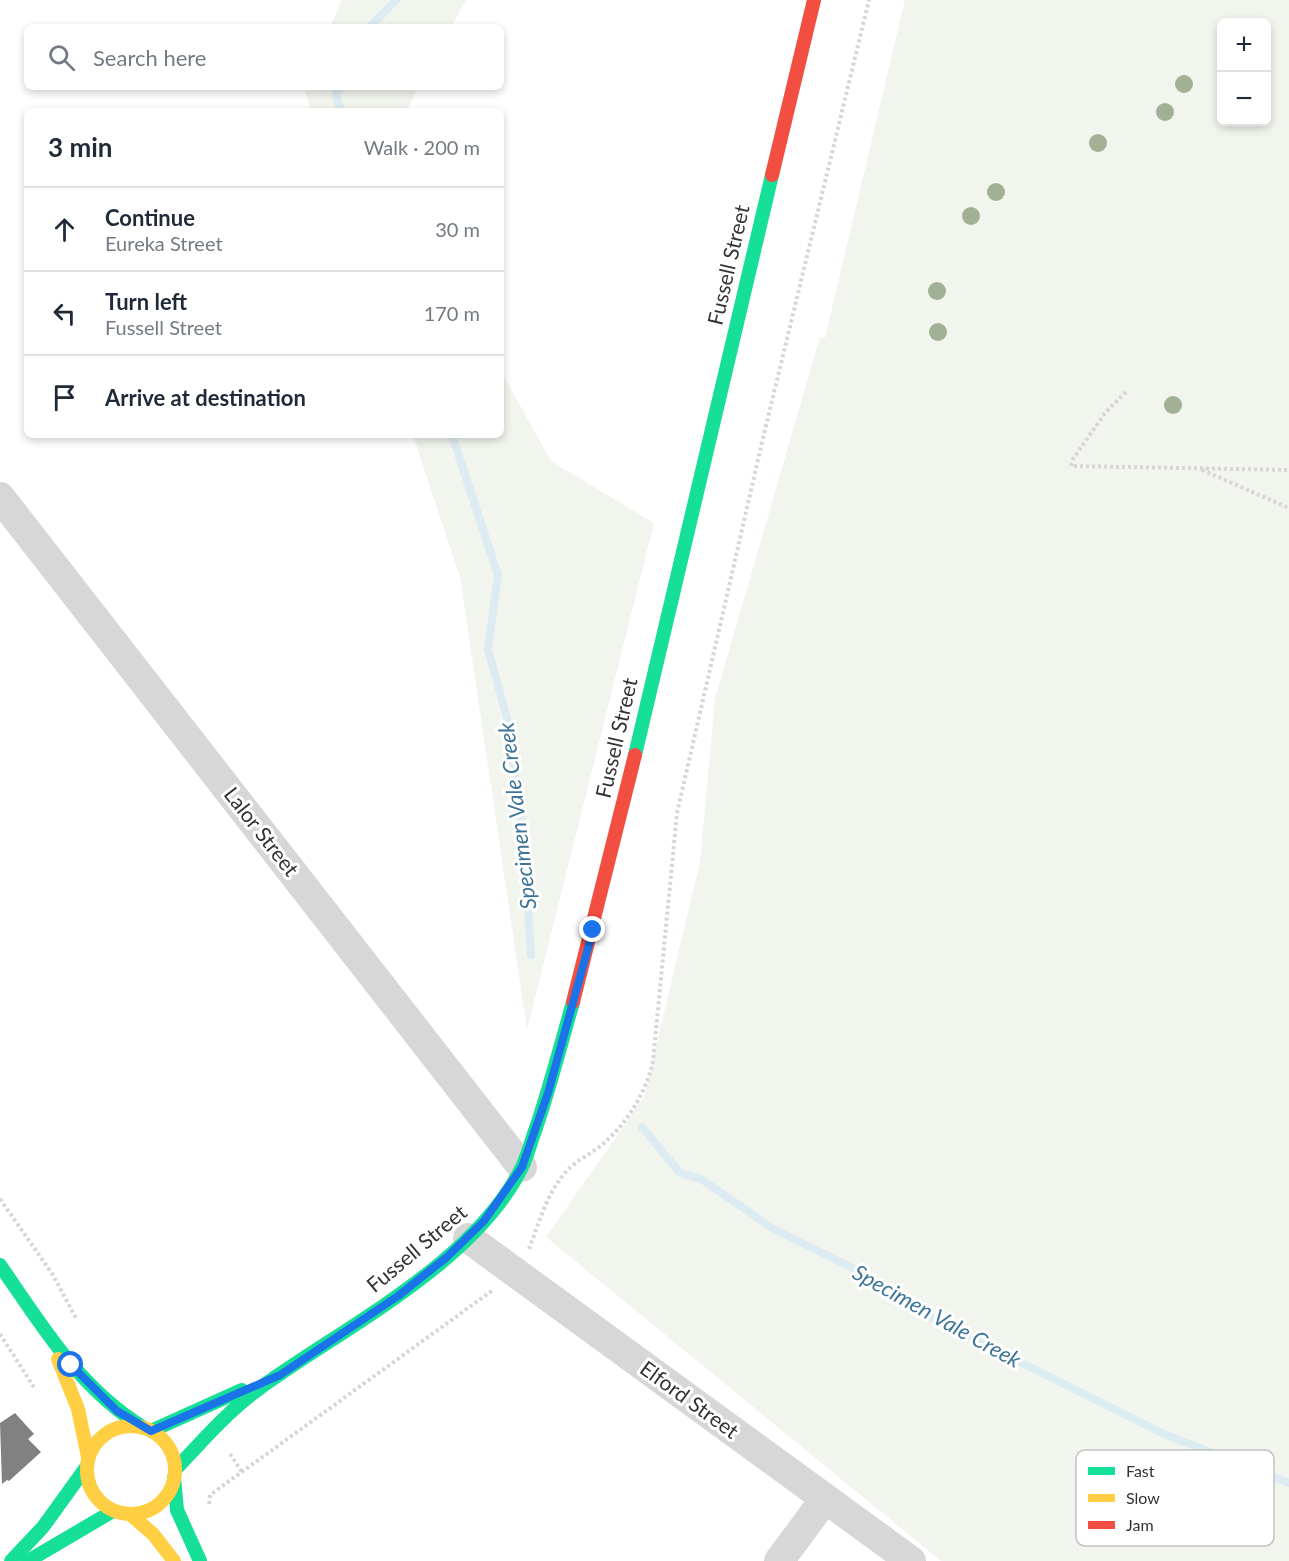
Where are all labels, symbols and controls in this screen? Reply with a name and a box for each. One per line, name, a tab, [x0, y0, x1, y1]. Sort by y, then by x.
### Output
map controls	[1217, 18, 1271, 126]
button: +	[1217, 18, 1271, 72]
search box	[24, 24, 504, 90]
icon: search	[45, 41, 78, 74]
text: Search here	[93, 44, 206, 71]
button: −	[1217, 72, 1271, 126]
text: 3 min	[48, 131, 112, 163]
text: Walk · 200 m	[364, 135, 480, 159]
street label: Fussell Street	[702, 202, 754, 327]
text: Continue	[105, 204, 195, 231]
icon: ahead	[48, 213, 81, 246]
text: 30 m	[435, 217, 480, 241]
text: Eureka Street	[105, 231, 223, 255]
text: Turn left	[105, 288, 187, 315]
icon: left	[48, 297, 81, 330]
text: 170 m	[424, 301, 480, 325]
text: Fussell Street	[105, 315, 222, 339]
icon: arrive	[48, 381, 81, 414]
text: Arrive at destination	[105, 384, 306, 411]
street label: Fussell Street	[590, 675, 642, 800]
water label: Specimen Vale Creek	[492, 720, 541, 911]
street label: Lalor Street	[220, 782, 305, 881]
route end	[579, 916, 605, 942]
street label: Fussell Street	[361, 1199, 471, 1297]
water label: Specimen Vale Creek	[848, 1258, 1027, 1373]
route start	[57, 1351, 83, 1377]
street label: Elford Street	[636, 1355, 744, 1443]
legend	[1076, 1450, 1274, 1546]
text: Fast	[1126, 1461, 1155, 1480]
text: Slow	[1126, 1488, 1160, 1507]
text: Jam	[1126, 1515, 1154, 1534]

